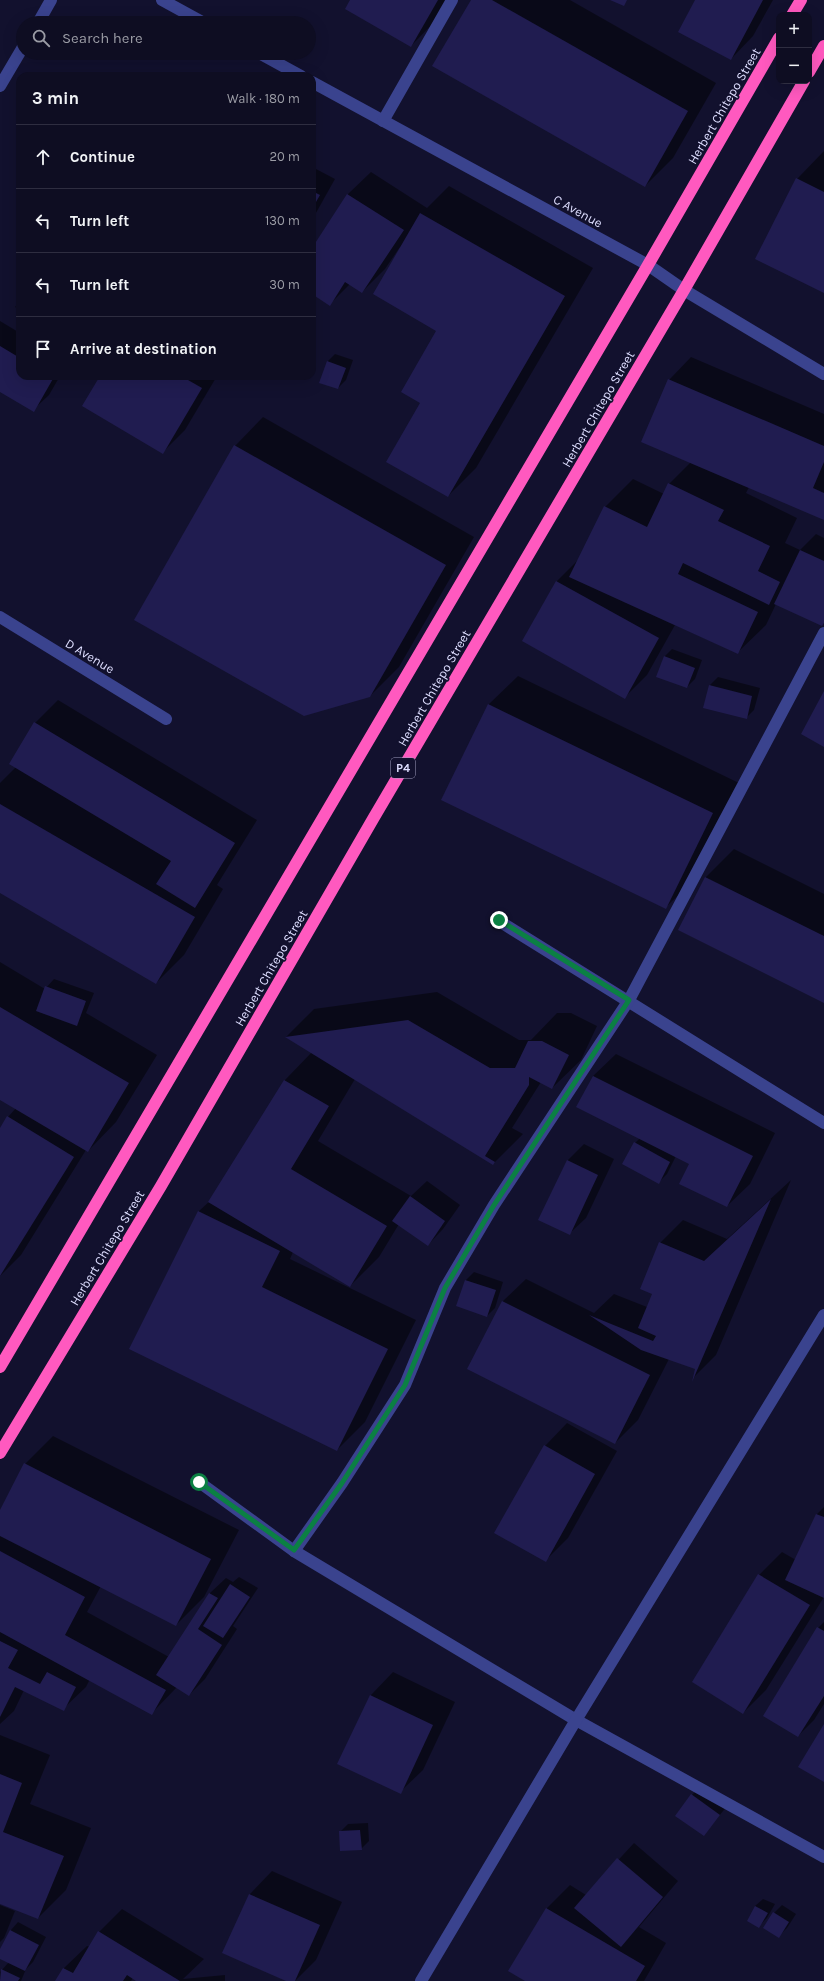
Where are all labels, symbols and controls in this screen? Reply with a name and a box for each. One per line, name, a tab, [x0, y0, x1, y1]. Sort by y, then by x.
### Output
map controls	[776, 12, 812, 84]
button: +	[776, 12, 812, 48]
search box	[16, 16, 316, 60]
icon: search	[30, 27, 52, 49]
text: Search here	[62, 29, 143, 47]
street label: Herbert Chitepo Street	[685, 45, 764, 167]
button: −	[776, 48, 812, 84]
text: 3 min	[32, 88, 79, 108]
text: Walk · 180 m	[227, 91, 300, 106]
icon: ahead	[32, 146, 54, 168]
text: Continue	[70, 148, 135, 166]
text: 20 m	[270, 149, 300, 164]
street label: C Avenue	[551, 191, 605, 231]
icon: left	[32, 210, 54, 232]
text: Turn left	[70, 212, 129, 230]
text: 130 m	[265, 213, 300, 228]
icon: left	[32, 274, 54, 296]
text: Turn left	[70, 276, 129, 294]
text: 30 m	[269, 277, 300, 292]
icon: arrive	[32, 338, 54, 360]
text: Arrive at destination	[70, 340, 217, 358]
street label: Herbert Chitepo Street	[559, 348, 638, 470]
street label: Herbert Chitepo Street	[395, 627, 474, 749]
street label: D Avenue	[63, 636, 117, 677]
road number: P4	[391, 758, 415, 778]
street label: Herbert Chitepo Street	[232, 907, 311, 1029]
route end	[490, 911, 508, 929]
street label: Herbert Chitepo Street	[67, 1188, 147, 1308]
route start	[190, 1473, 208, 1491]

